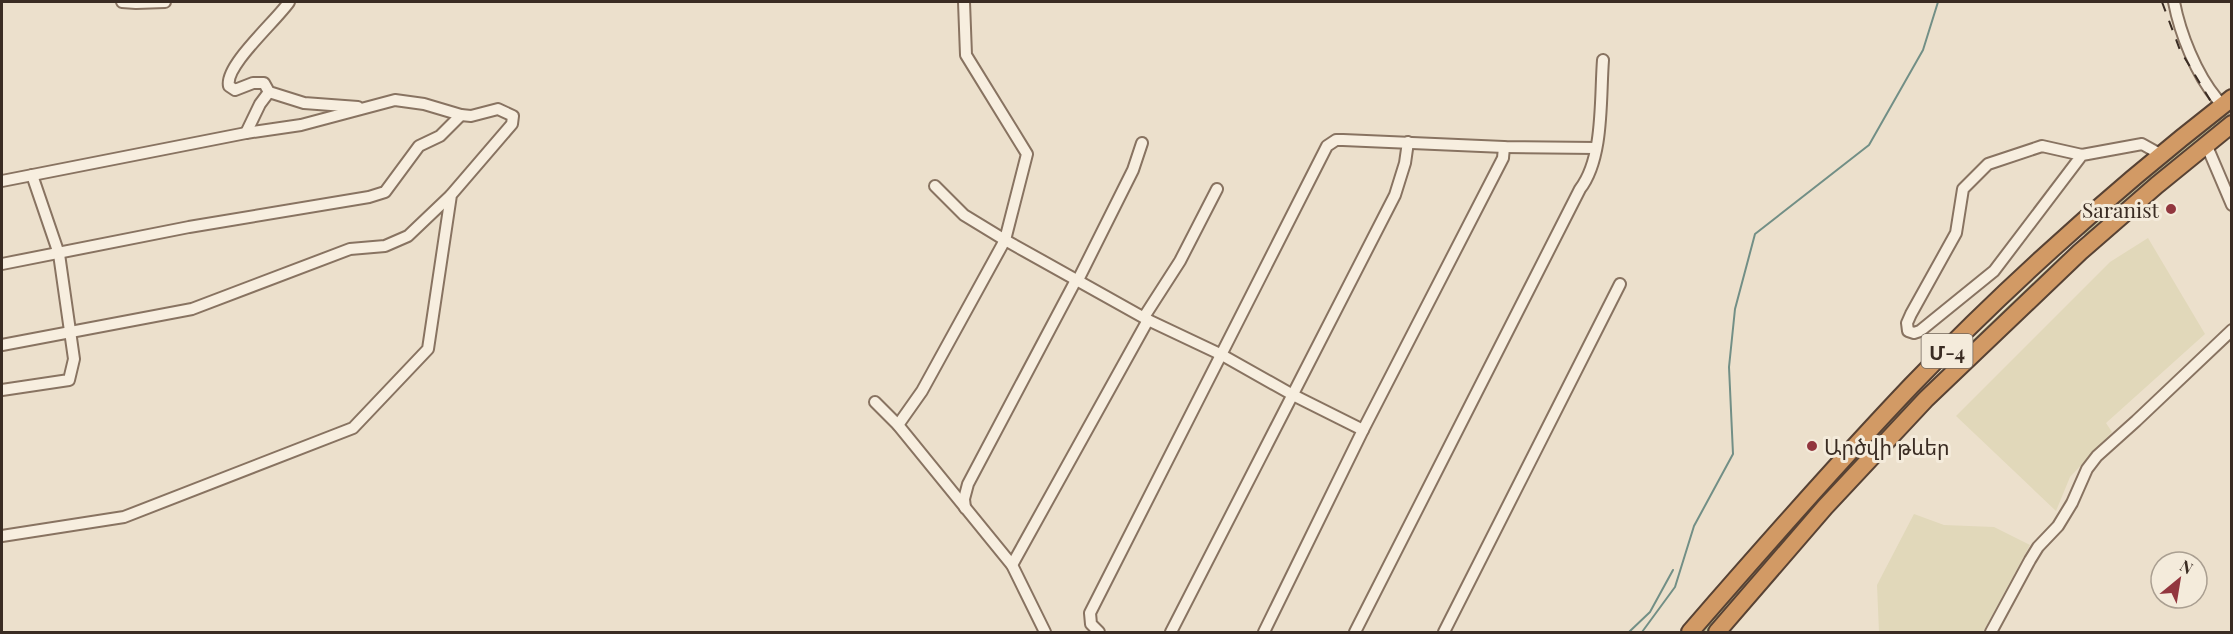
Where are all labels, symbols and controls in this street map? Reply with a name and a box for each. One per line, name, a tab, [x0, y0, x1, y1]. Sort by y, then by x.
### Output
place label: Saranist	[2082, 195, 2160, 223]
marker: Saranist	[2164, 202, 2178, 216]
road number: Մ-4	[1922, 334, 1972, 368]
place label: Արծվի թևեր	[1824, 432, 1950, 460]
marker: Արծվի թևեր	[1805, 439, 1819, 453]
north arrow	[2149, 550, 2209, 610]
text: N	[2176, 555, 2197, 579]

